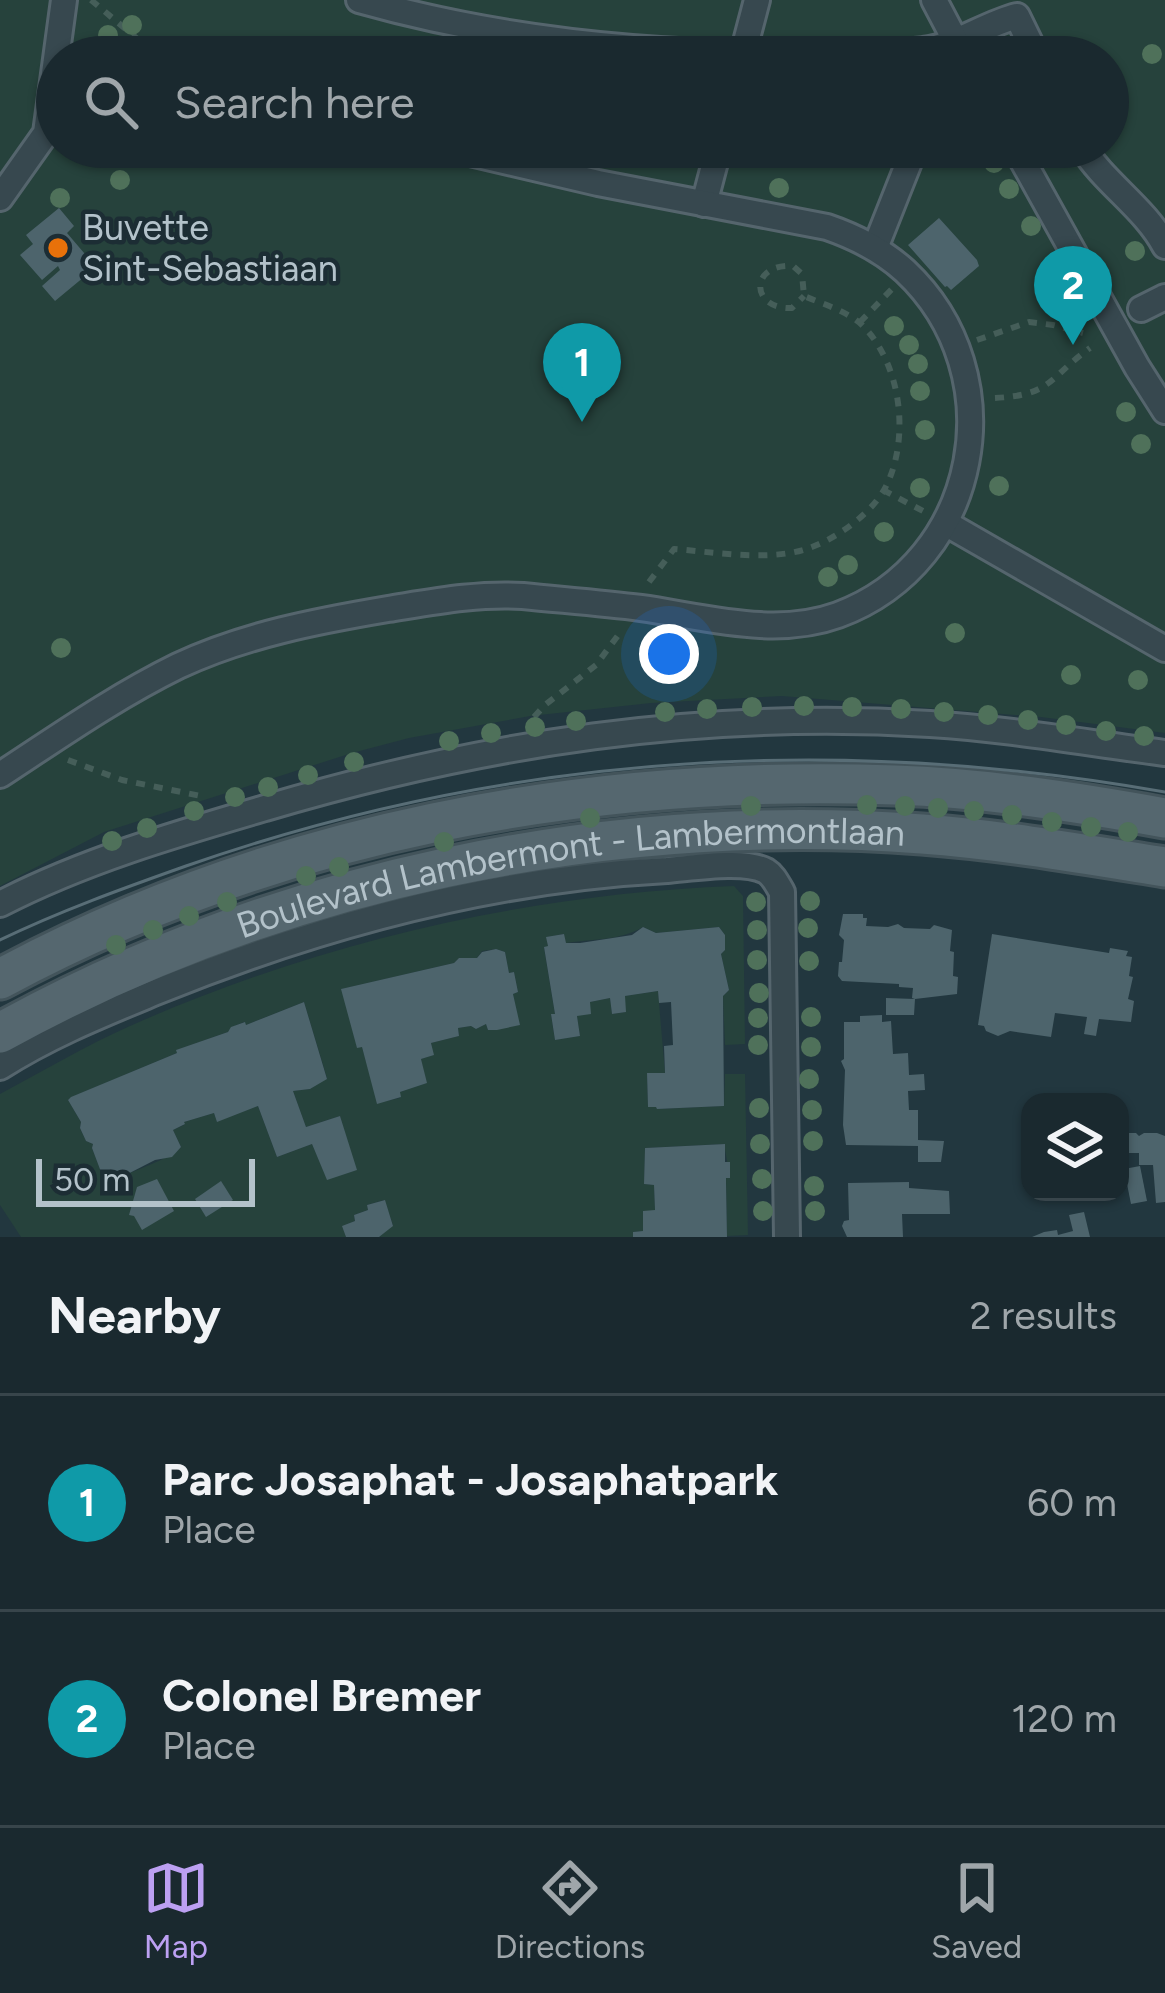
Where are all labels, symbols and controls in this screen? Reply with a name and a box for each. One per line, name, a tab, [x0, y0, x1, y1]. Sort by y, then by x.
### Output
search box	[36, 36, 1129, 168]
icon: search	[78, 69, 144, 135]
text: Search here	[174, 75, 414, 129]
place label: Buvette Sint-Sebastiaan	[82, 206, 338, 290]
marker: Buvette Sint-Sebastiaan	[45, 235, 71, 261]
pin: 2	[1034, 246, 1112, 345]
pin: 1	[543, 323, 621, 422]
your location	[639, 624, 699, 684]
street label: Boulevard Lambermont - Lambermontlaan	[231, 808, 906, 947]
map controls	[1021, 1093, 1129, 1201]
button: layers	[1021, 1093, 1129, 1201]
scale bar	[36, 1153, 255, 1206]
text: 50 m	[54, 1160, 130, 1199]
text: Nearby	[48, 1285, 221, 1346]
text: 2 results	[970, 1292, 1117, 1339]
text: Parc Josaphat - Josaphatpark	[162, 1452, 779, 1506]
text: 1	[79, 1479, 95, 1526]
text: 60 m	[1027, 1479, 1117, 1526]
text: Place	[162, 1506, 255, 1553]
text: Colonel Bremer	[162, 1668, 481, 1722]
text: 2	[76, 1695, 98, 1742]
text: 120 m	[1011, 1695, 1117, 1742]
text: Place	[162, 1722, 255, 1769]
tab: Map	[143, 1855, 209, 1966]
tab: Directions	[495, 1855, 645, 1966]
tab: Saved	[931, 1855, 1022, 1966]

